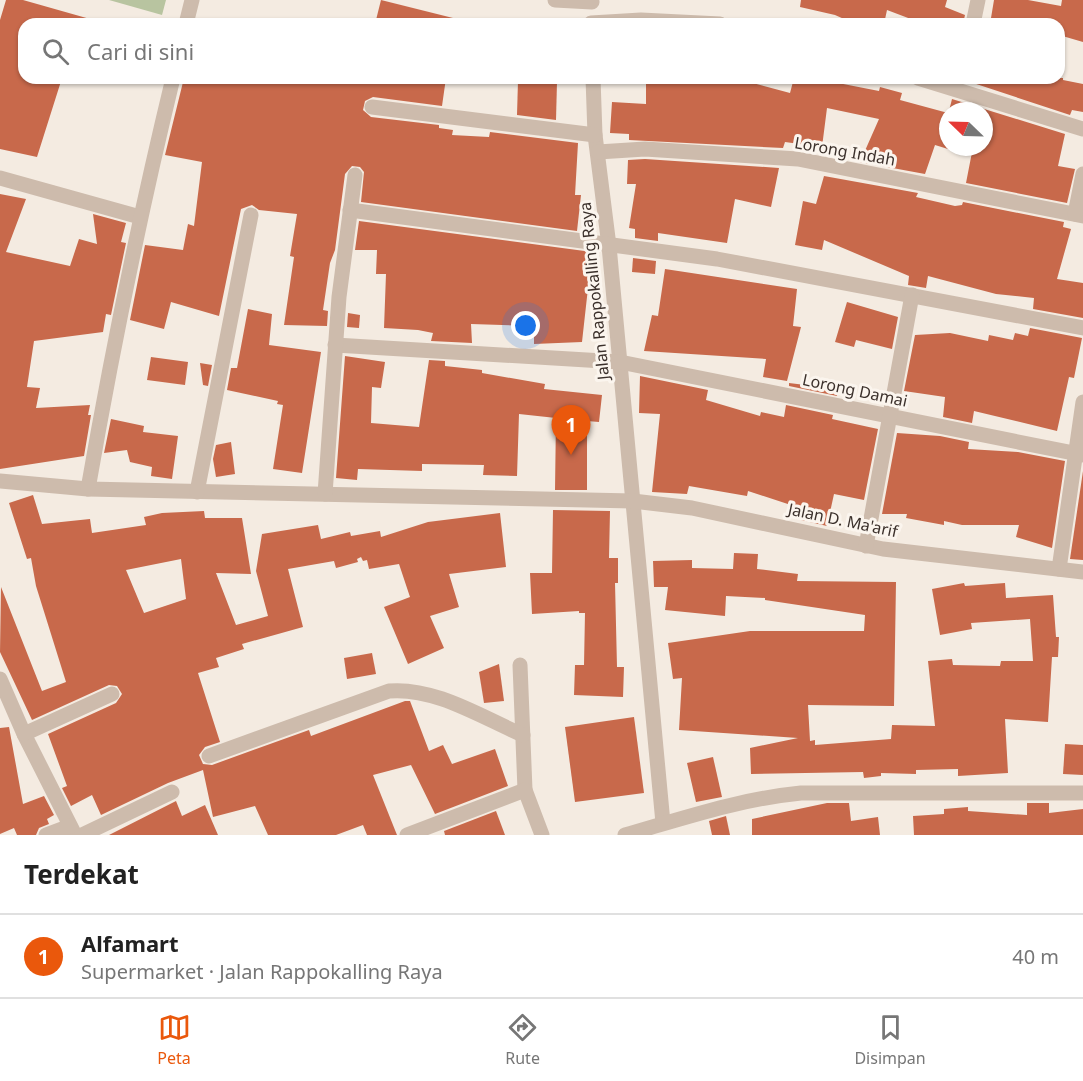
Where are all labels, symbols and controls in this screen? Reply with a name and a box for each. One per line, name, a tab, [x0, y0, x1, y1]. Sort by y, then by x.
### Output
search box	[18, 18, 1065, 84]
icon: search	[39, 35, 72, 68]
text: Cari di sini	[87, 36, 194, 66]
north arrow	[939, 102, 993, 156]
street label: Lorong Indah	[793, 131, 897, 171]
street label: Jalan Rappokalling Raya	[574, 201, 614, 383]
your location	[511, 311, 540, 340]
street label: Lorong Damai	[801, 368, 909, 412]
pin: 1	[552, 406, 590, 455]
street label: Jalan D. Ma'arif	[784, 497, 901, 543]
text: Terdekat	[24, 856, 139, 892]
text: Alfamart	[81, 928, 178, 958]
text: 1	[38, 943, 49, 970]
text: 40 m	[1012, 943, 1059, 970]
text: Supermarket · Jalan Rappokalling Raya	[81, 958, 443, 985]
tab: Peta	[157, 1011, 191, 1069]
tab: Rute	[505, 1011, 540, 1069]
tab: Disimpan	[854, 1011, 926, 1069]

